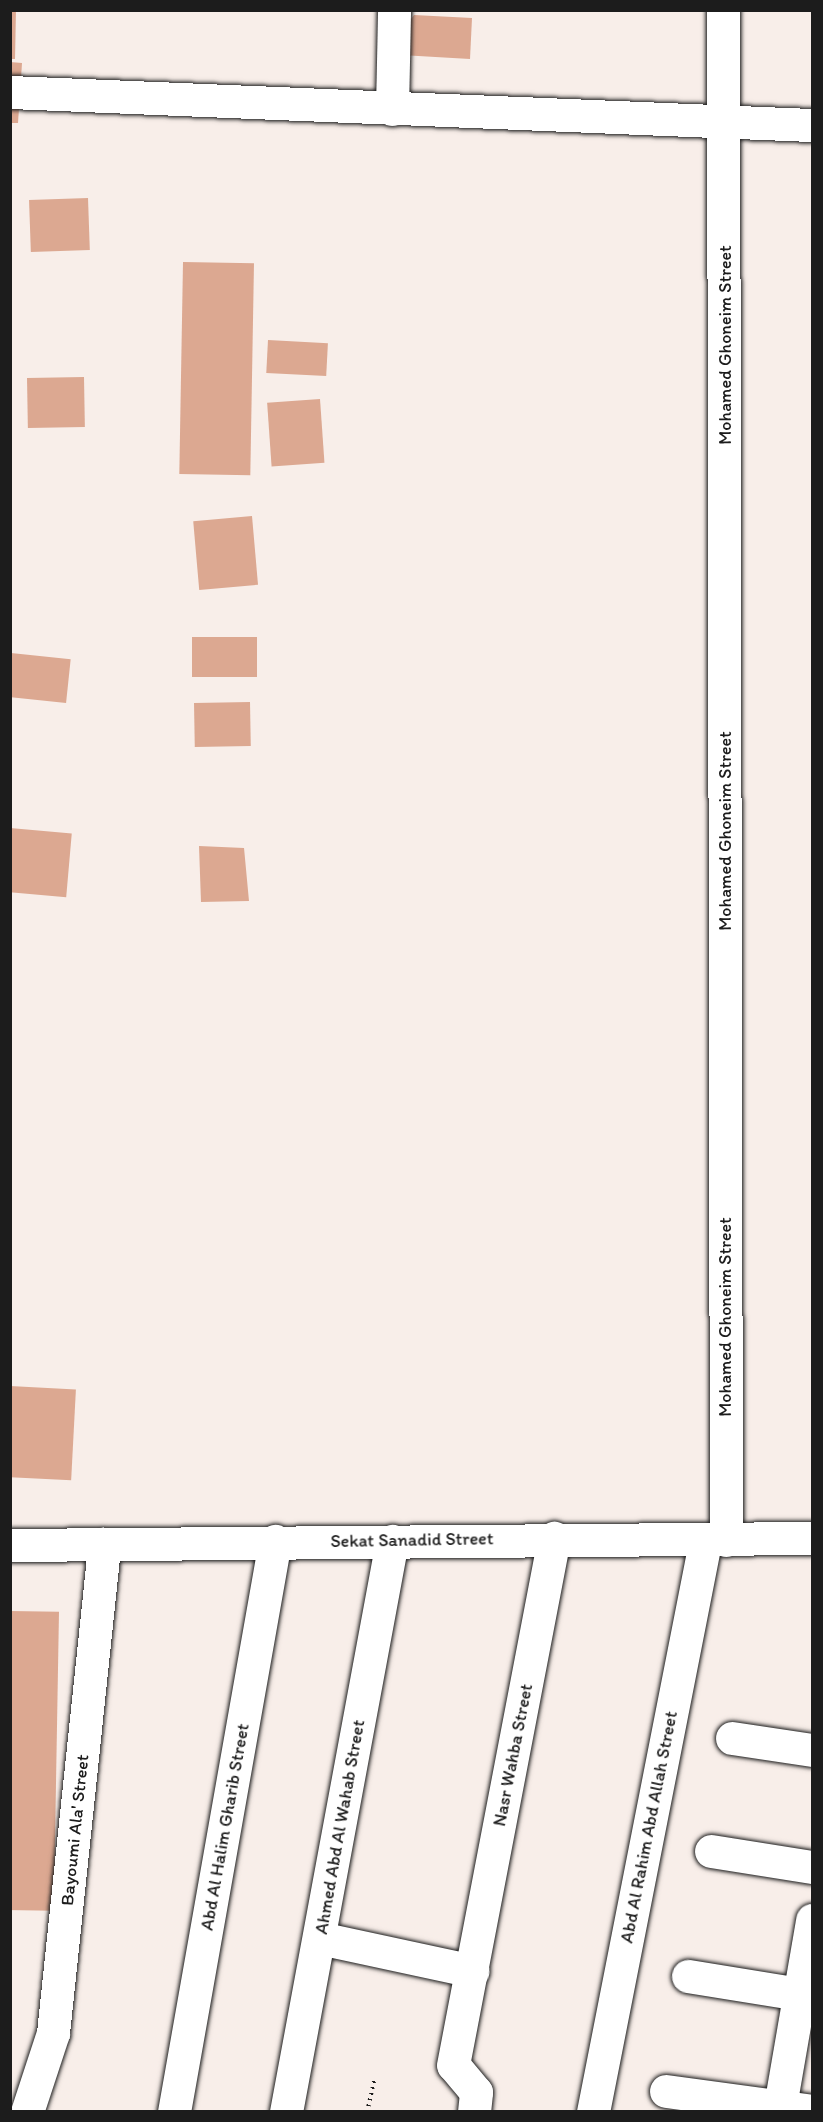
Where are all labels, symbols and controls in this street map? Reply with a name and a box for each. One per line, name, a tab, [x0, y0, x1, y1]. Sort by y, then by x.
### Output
street label: Mohamed Ghoneim Street	[714, 245, 736, 445]
street label: Mohamed Ghoneim Street	[714, 731, 736, 931]
street label: Mohamed Ghoneim Street	[714, 1217, 736, 1417]
street label: Sekat Sanadid Street	[331, 1528, 493, 1552]
street label: Nasr Wahba Street	[489, 1682, 537, 1828]
street label: Abd Al Rahim Abd Allah Street	[616, 1710, 682, 1944]
street label: Ahmed Abd Al Wahab Street	[311, 1718, 369, 1936]
street label: Abd Al Halim Gharib Street	[196, 1722, 254, 1932]
street label: Bayoumi Ala' Street	[56, 1753, 94, 1907]

